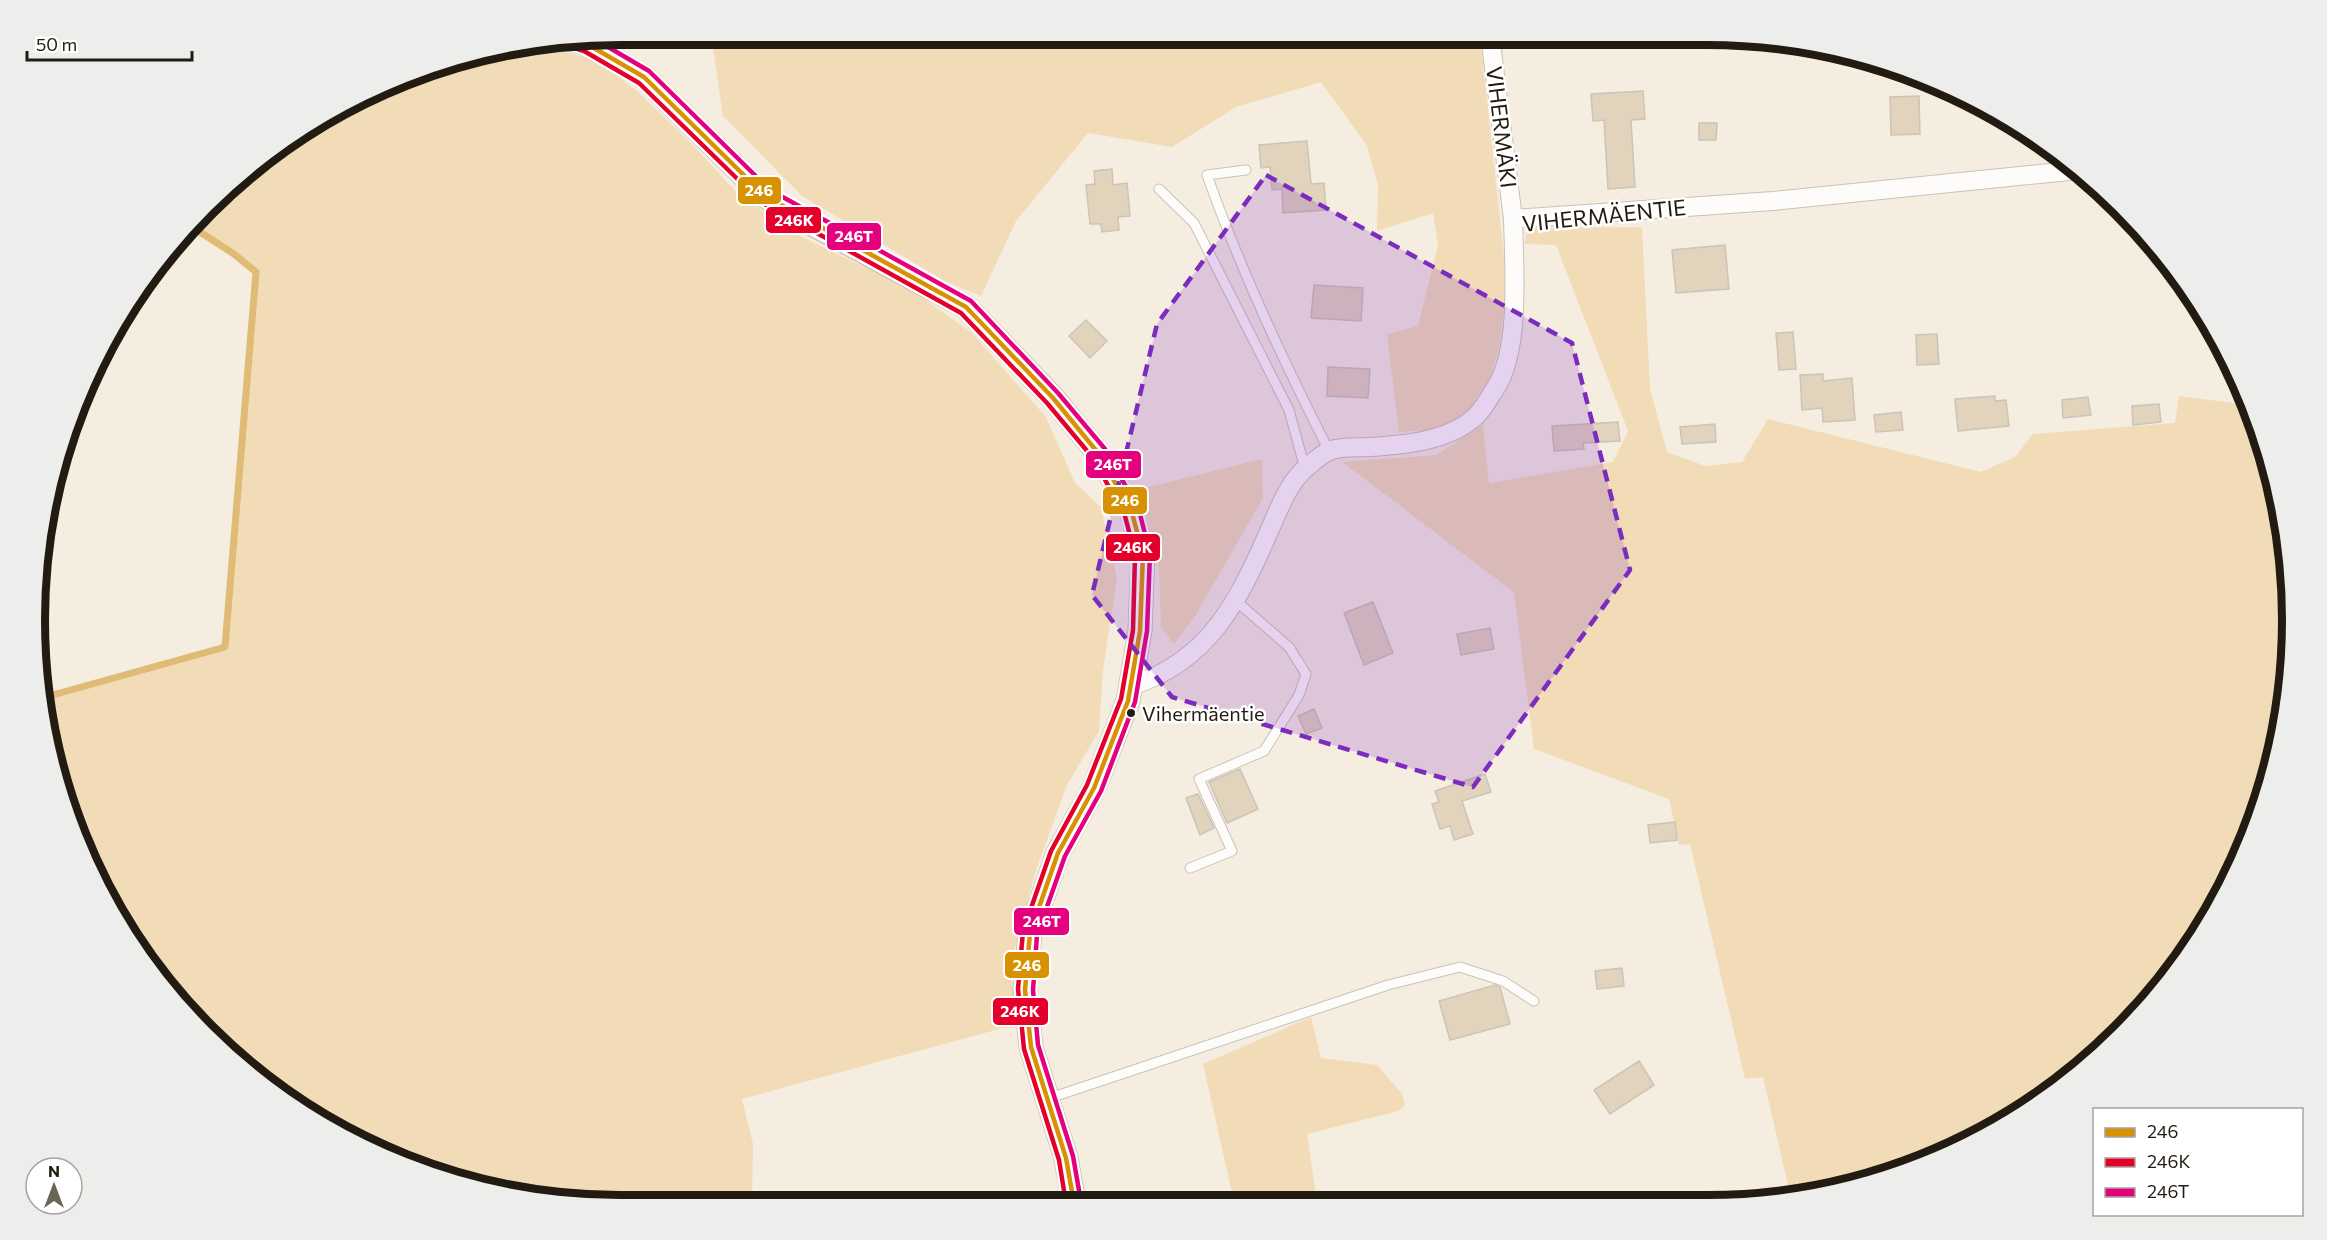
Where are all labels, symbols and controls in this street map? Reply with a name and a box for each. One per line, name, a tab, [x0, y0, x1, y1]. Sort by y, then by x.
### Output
scale bar	[27, 24, 192, 62]
text: 50 m	[36, 33, 77, 55]
street label: VIHERMÄKI	[1481, 64, 1523, 190]
line badge: 246	[737, 176, 782, 205]
text: 246	[745, 180, 773, 199]
street label: VIHERMÄENTIE	[1521, 193, 1687, 237]
line badge: 246K	[765, 206, 822, 234]
text: 246K	[774, 210, 814, 229]
line badge: 246T	[826, 222, 882, 251]
text: 246T	[835, 226, 873, 245]
line badge: 246T	[1085, 450, 1142, 479]
text: 246T	[1094, 454, 1132, 473]
line badge: 246	[1102, 486, 1148, 515]
text: 246	[1111, 490, 1139, 509]
line badge: 246K	[1105, 533, 1161, 562]
text: 246K	[1113, 537, 1153, 556]
place label: Vihermäentie	[1142, 701, 1265, 725]
marker: Vihermäentie	[1125, 707, 1137, 719]
line badge: 246T	[1013, 907, 1070, 936]
text: 246T	[1023, 911, 1061, 930]
line badge: 246	[1004, 951, 1050, 979]
text: 246	[1013, 955, 1041, 974]
line badge: 246K	[992, 997, 1049, 1026]
text: 246K	[1000, 1001, 1040, 1020]
legend	[2093, 1108, 2303, 1216]
text: 246	[2147, 1120, 2178, 1142]
text: 246K	[2147, 1150, 2190, 1172]
north arrow	[24, 1156, 84, 1216]
text: N	[48, 1161, 60, 1180]
text: 246T	[2147, 1180, 2189, 1202]

